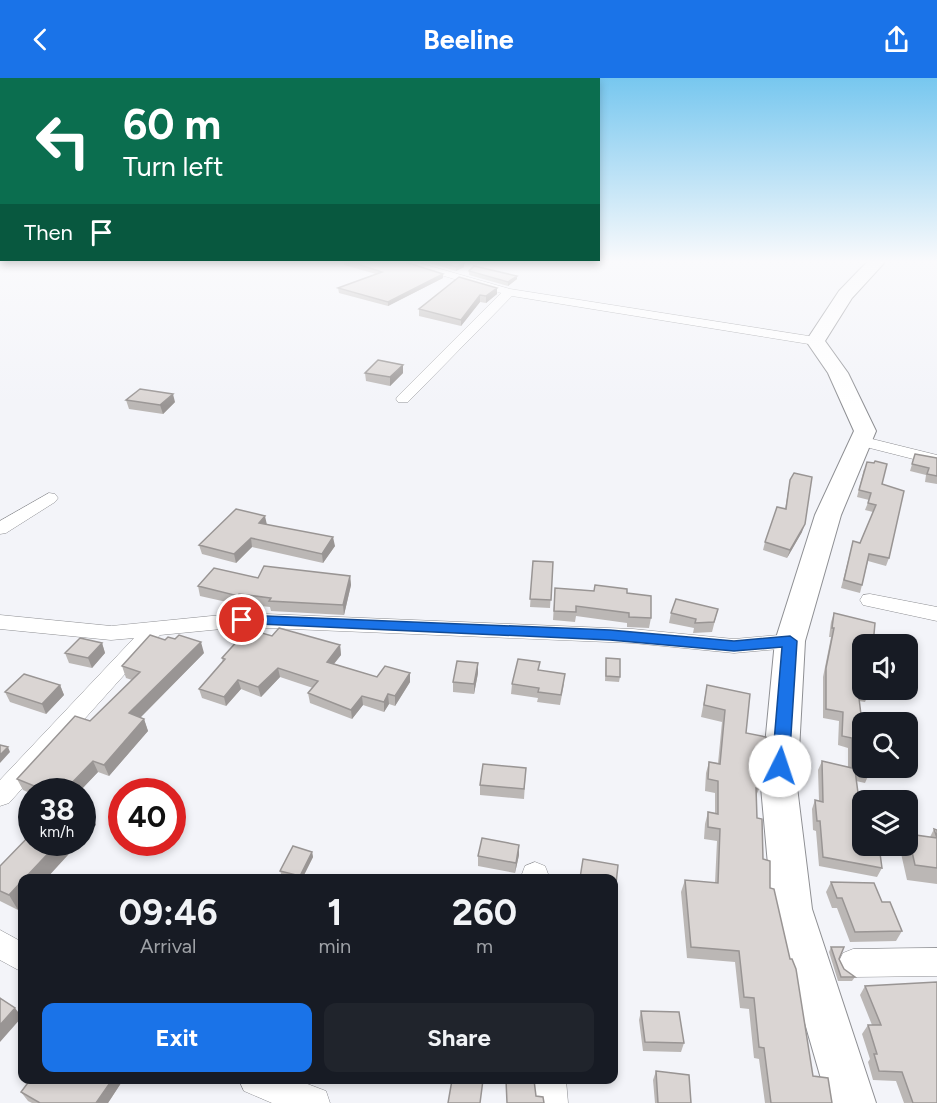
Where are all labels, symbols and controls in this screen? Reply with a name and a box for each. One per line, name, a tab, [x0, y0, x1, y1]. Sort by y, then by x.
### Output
icon: back	[24, 23, 57, 56]
text: Beeline	[423, 23, 514, 56]
icon: share	[880, 23, 913, 56]
text: 60 m	[123, 99, 221, 150]
icon: left	[24, 102, 102, 180]
text: Turn left	[123, 150, 223, 183]
icon: arrive	[85, 216, 118, 249]
text: Then	[24, 219, 73, 246]
pin	[216, 594, 267, 645]
icon: arrive	[225, 603, 258, 636]
map controls	[852, 634, 918, 856]
button: sound	[852, 634, 918, 700]
button: search	[852, 712, 918, 778]
position arrow	[748, 734, 812, 798]
speed limit sign: 40	[108, 778, 186, 856]
button: layers	[852, 790, 918, 856]
text: 38	[39, 791, 75, 828]
text: km/h	[40, 823, 74, 841]
text: 09:46	[119, 891, 218, 934]
text: 1	[327, 891, 342, 934]
text: 260	[452, 891, 517, 934]
text: Arrival	[140, 934, 196, 958]
text: min	[318, 934, 351, 958]
text: m	[476, 934, 493, 958]
button: Exit	[42, 1003, 312, 1072]
button: Share	[324, 1003, 594, 1072]

